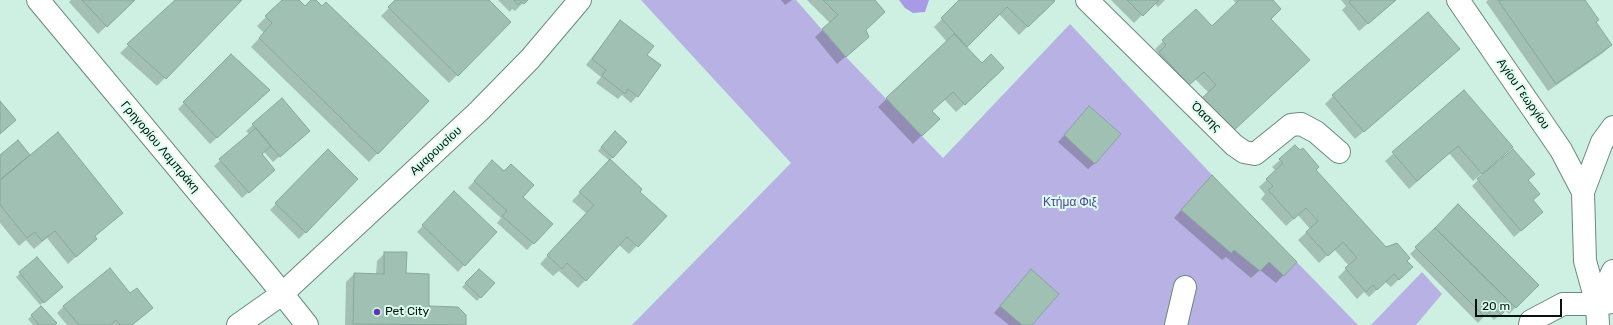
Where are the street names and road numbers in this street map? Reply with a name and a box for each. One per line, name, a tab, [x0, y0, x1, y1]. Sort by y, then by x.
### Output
street label: Αγίου Γεωργίου	[1493, 56, 1553, 132]
street label: Γρηγορίου Λαμπράκη	[118, 98, 202, 196]
street label: Όασης	[1188, 99, 1224, 135]
street label: Αμαρουσίου	[407, 123, 465, 179]

